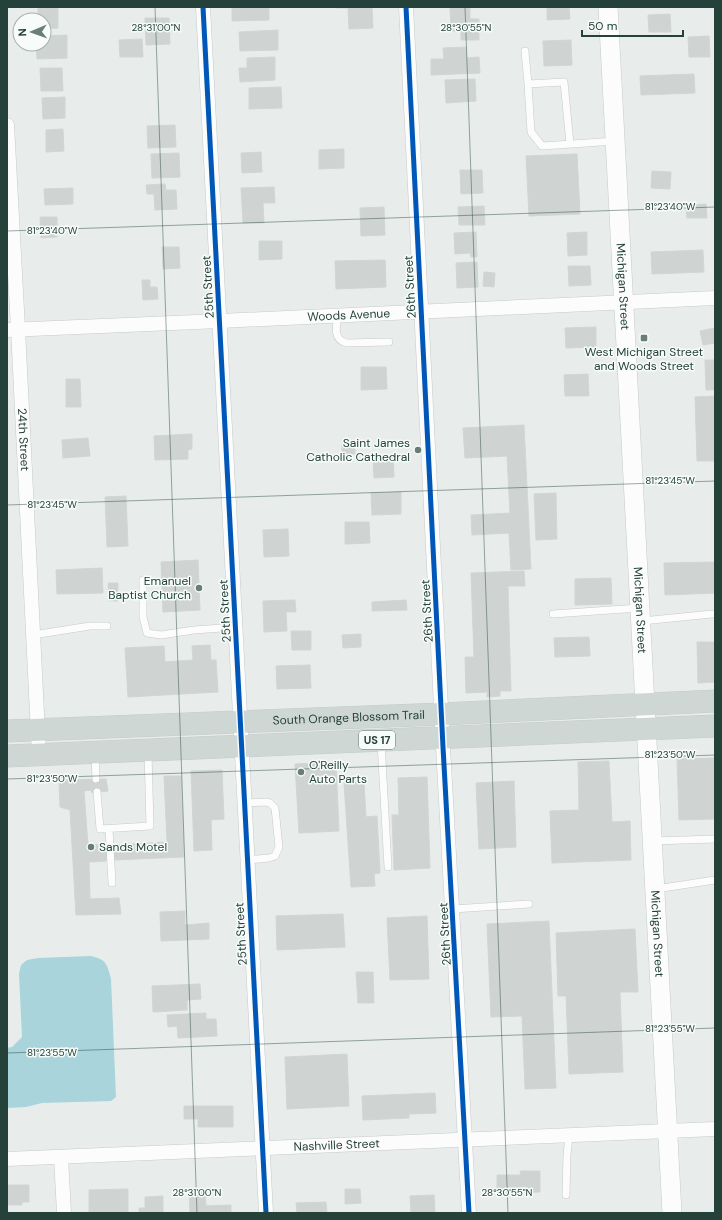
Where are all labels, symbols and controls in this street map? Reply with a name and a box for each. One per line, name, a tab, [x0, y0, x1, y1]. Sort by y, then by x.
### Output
north arrow	[12, 12, 52, 52]
scale bar	[582, 12, 683, 38]
text: 50 m	[588, 18, 617, 34]
text: 28°31'00"N	[131, 21, 181, 34]
text: 28°30'55"N	[441, 21, 492, 34]
text: N	[15, 28, 29, 37]
text: 81°23'40"W	[645, 200, 696, 213]
text: 81°23'40"W	[27, 224, 78, 237]
street label: Michigan Street	[613, 243, 633, 331]
street label: 25th Street	[198, 255, 218, 319]
street label: 26th Street	[400, 255, 420, 319]
street label: Woods Avenue	[307, 305, 391, 325]
marker: West Michigan Street and Woods Street	[639, 333, 649, 343]
place label: West Michigan Street and Woods Street	[585, 344, 703, 374]
street label: 24th Street	[14, 408, 33, 472]
place label: Saint James Catholic Cathedral	[306, 435, 410, 465]
marker: Saint James Catholic Cathedral	[413, 445, 423, 455]
text: 81°23'45"W	[645, 474, 695, 487]
text: 81°23'45"W	[27, 498, 77, 511]
street label: Michigan Street	[630, 566, 650, 654]
place label: Emanuel Baptist Church	[108, 573, 191, 603]
street label: 25th Street	[215, 579, 235, 643]
street label: 26th Street	[417, 579, 437, 643]
marker: Emanuel Baptist Church	[194, 583, 204, 593]
street label: South Orange Blossom Trail	[272, 707, 425, 729]
road number: US 17	[359, 731, 395, 749]
text: 81°23'50"W	[645, 748, 696, 761]
place label: O'Reilly Auto Parts	[309, 757, 367, 787]
marker: O'Reilly Auto Parts	[296, 767, 306, 777]
text: 81°23'50"W	[27, 772, 78, 785]
place label: Sands Motel	[99, 839, 167, 855]
marker: Sands Motel	[86, 842, 96, 852]
street label: Michigan Street	[647, 890, 667, 978]
street label: 25th Street	[231, 902, 251, 966]
street label: 26th Street	[435, 902, 455, 966]
text: 81°23'55"W	[645, 1022, 695, 1035]
text: 81°23'55"W	[27, 1046, 77, 1059]
street label: Nashville Street	[293, 1135, 380, 1155]
text: 28°31'00"N	[172, 1186, 222, 1199]
text: 28°30'55"N	[482, 1186, 533, 1199]

